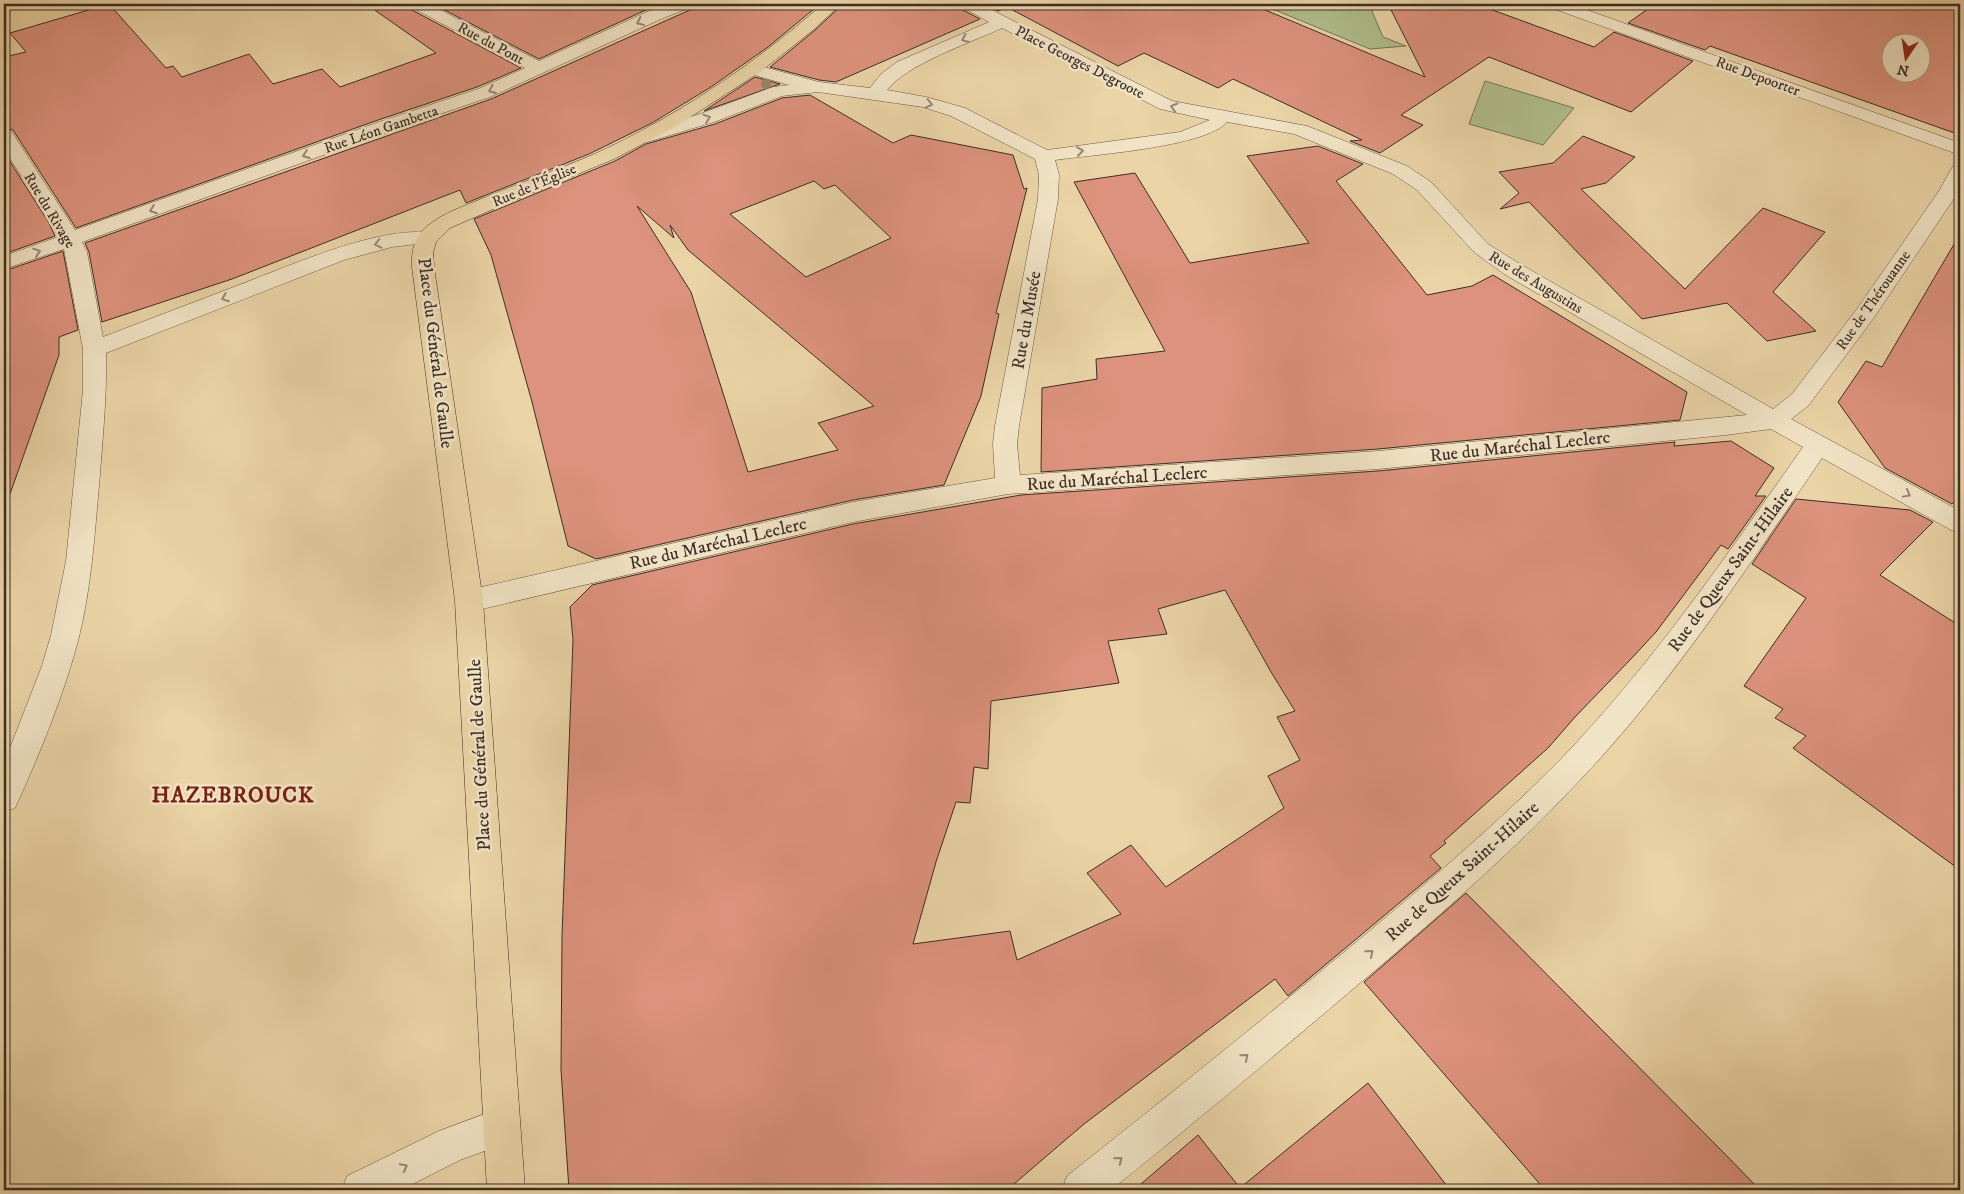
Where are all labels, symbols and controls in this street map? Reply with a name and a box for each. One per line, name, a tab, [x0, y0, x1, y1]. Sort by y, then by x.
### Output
one-way arrow	[636, 16, 645, 27]
street label: Rue du Pont	[454, 18, 528, 69]
street label: Place Georges Degroote	[1012, 22, 1148, 103]
one-way arrow	[961, 32, 970, 43]
north arrow	[1882, 32, 1932, 82]
street label: Rue Depoorter	[1713, 52, 1803, 101]
text: N	[1895, 60, 1911, 80]
one-way arrow	[488, 84, 497, 95]
one-way arrow	[925, 98, 934, 109]
street label: Rue Léon Gambetta	[322, 101, 441, 158]
one-way arrow	[1170, 103, 1178, 113]
one-way arrow	[702, 114, 711, 124]
one-way arrow	[1075, 147, 1084, 157]
one-way arrow	[302, 149, 310, 159]
street label: Rue de l'Église	[489, 159, 579, 212]
street label: Rue du Rivage	[20, 169, 80, 252]
one-way arrow	[149, 204, 158, 214]
one-way arrow	[374, 238, 383, 249]
street label: Rue des Augustins	[1485, 247, 1586, 318]
street label: Rue de Thérouanne	[1832, 247, 1915, 354]
one-way arrow	[32, 248, 41, 258]
street label: Place du Général de Gaulle	[412, 257, 458, 450]
street label: Rue du Musée	[1008, 269, 1046, 371]
one-way arrow	[221, 292, 230, 303]
street label: Rue du Maréchal Leclerc	[1429, 427, 1612, 467]
street label: Rue du Maréchal Leclerc	[1026, 462, 1208, 496]
street label: Rue de Queux Saint-Hilaire	[1663, 483, 1798, 657]
one-way arrow	[1902, 488, 1911, 498]
street label: Rue du Maréchal Leclerc	[627, 513, 809, 575]
street label: Place du Général de Gaulle	[464, 659, 496, 851]
district label: HAZEBROUCK	[152, 782, 314, 809]
street label: Rue de Queux Saint-Hilaire	[1381, 797, 1544, 946]
one-way arrow	[1364, 950, 1373, 959]
one-way arrow	[1239, 1055, 1248, 1063]
one-way arrow	[1113, 1157, 1122, 1165]
one-way arrow	[399, 1163, 408, 1173]

